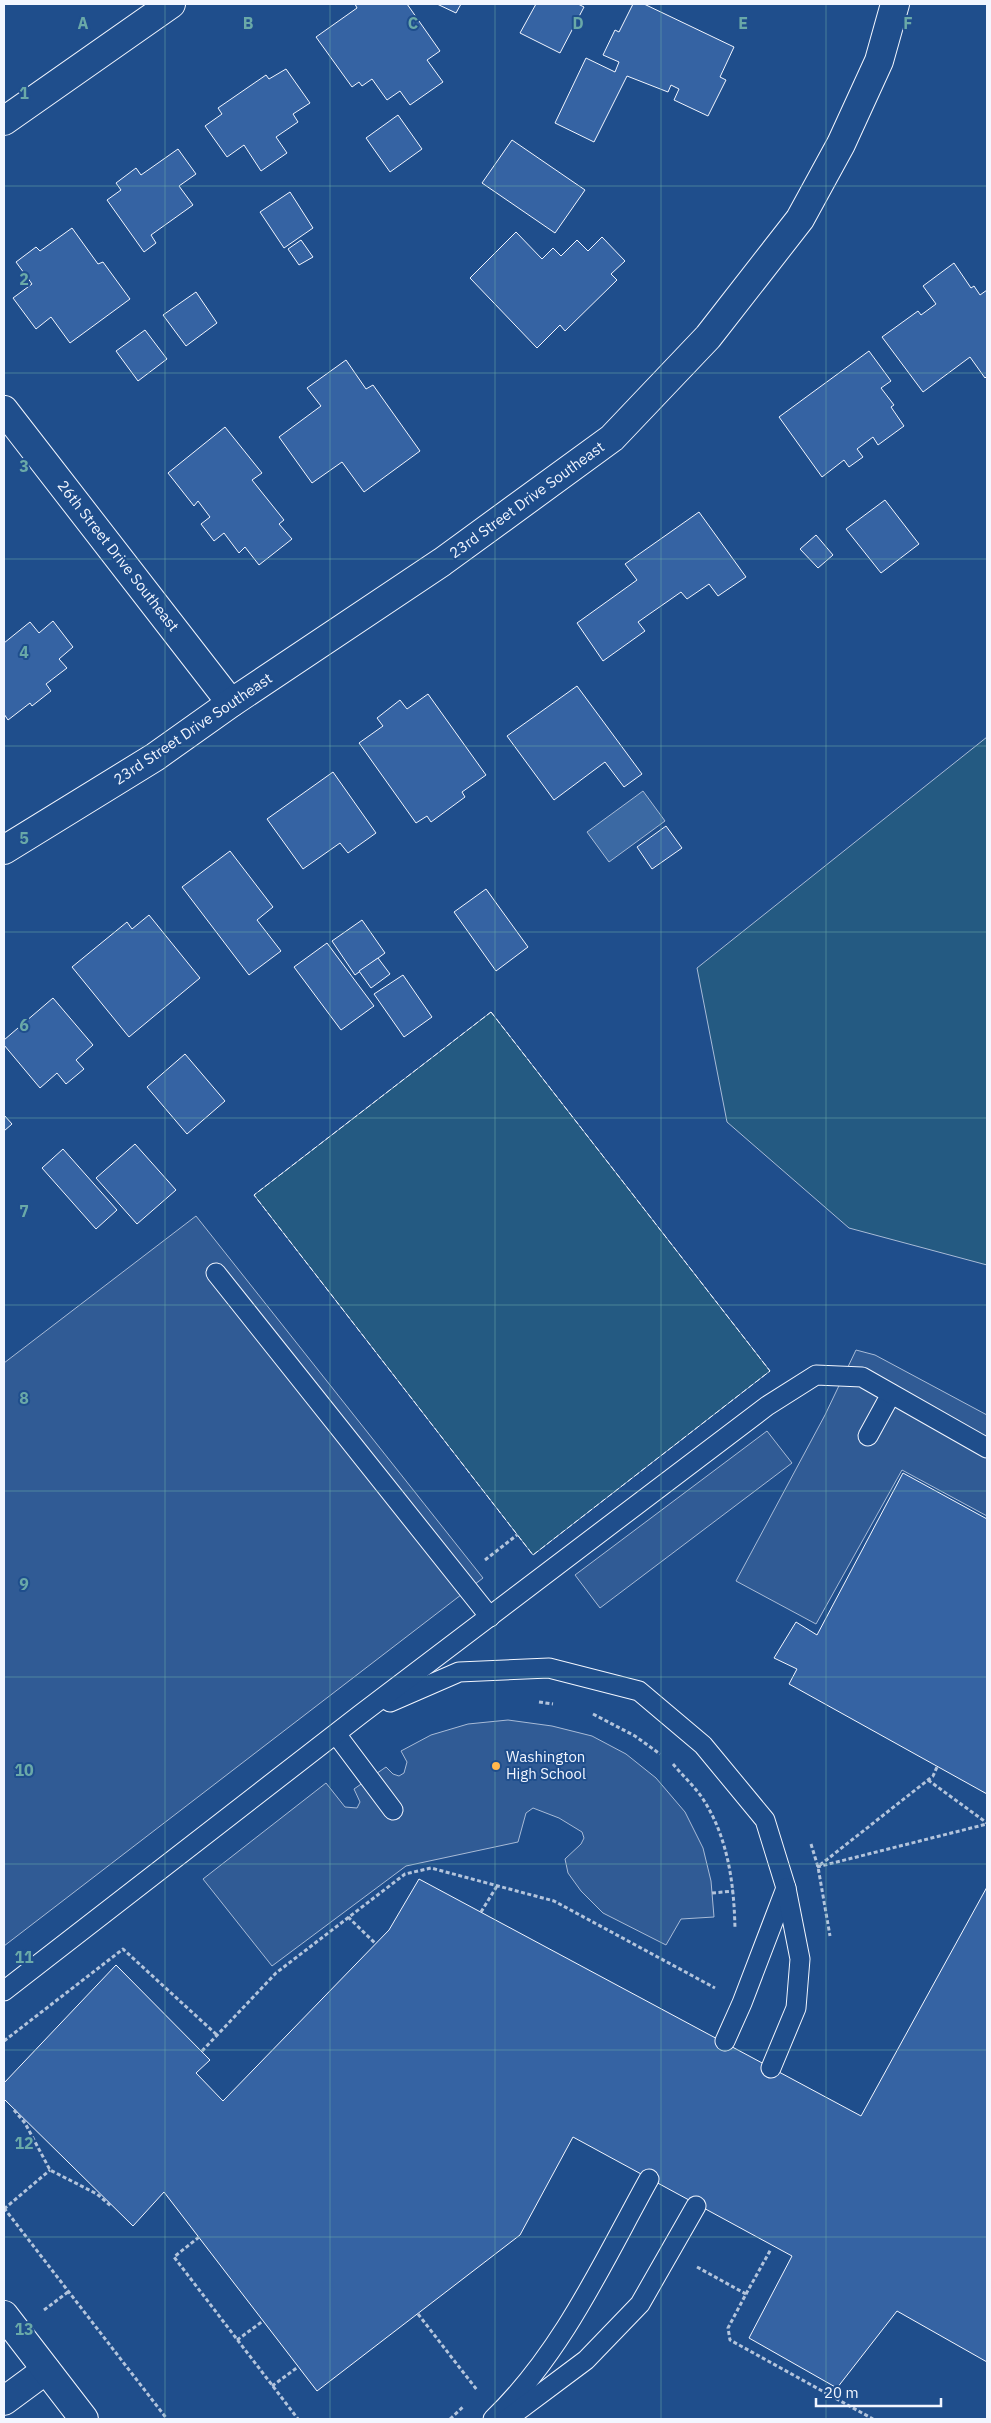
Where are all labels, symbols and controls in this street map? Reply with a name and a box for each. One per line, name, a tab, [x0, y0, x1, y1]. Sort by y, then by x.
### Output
text: A	[78, 13, 89, 33]
text: B	[243, 13, 254, 33]
text: C	[408, 13, 418, 33]
text: D	[572, 13, 584, 33]
text: E	[738, 13, 748, 33]
text: F	[903, 13, 913, 33]
text: 1	[19, 83, 29, 103]
text: 2	[19, 269, 29, 289]
street label: 23rd Street Drive Southeast	[446, 437, 608, 562]
text: 3	[19, 456, 29, 476]
street label: 26th Street Drive Southeast	[53, 476, 183, 635]
text: 4	[19, 642, 29, 662]
street label: 23rd Street Drive Southeast	[110, 668, 275, 789]
text: 5	[19, 828, 29, 848]
text: 6	[19, 1015, 29, 1035]
text: 7	[19, 1201, 29, 1221]
text: 8	[19, 1388, 29, 1408]
text: 9	[19, 1574, 29, 1594]
place label: Washington High School	[506, 1747, 586, 1783]
text: 10	[14, 1760, 34, 1780]
marker: Washington High School	[490, 1760, 502, 1772]
text: 11	[14, 1947, 34, 1967]
text: 12	[14, 2133, 34, 2153]
text: 13	[14, 2319, 34, 2339]
scale bar	[816, 2376, 941, 2408]
text: 20 m	[824, 2383, 859, 2402]

